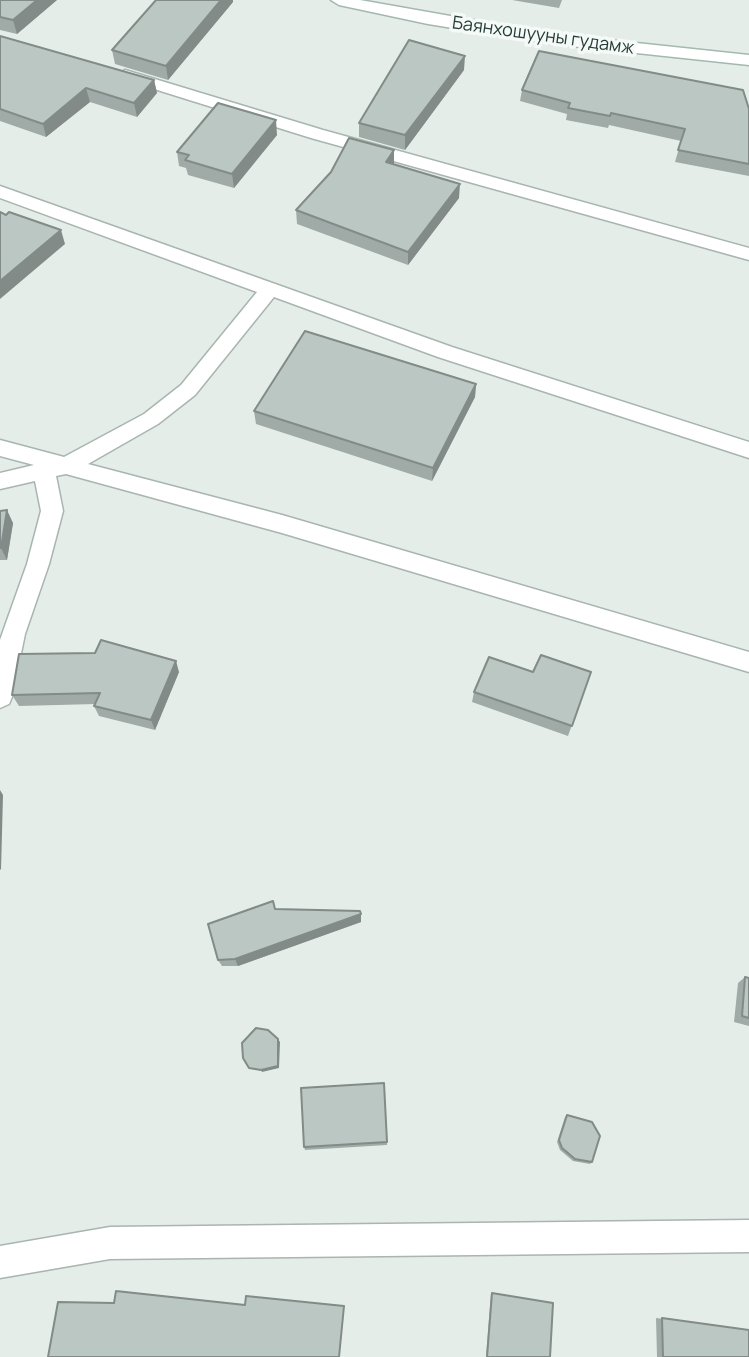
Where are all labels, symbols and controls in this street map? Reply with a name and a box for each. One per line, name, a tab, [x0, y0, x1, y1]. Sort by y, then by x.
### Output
street label: Баянхошууны гудамж	[451, 13, 635, 59]

